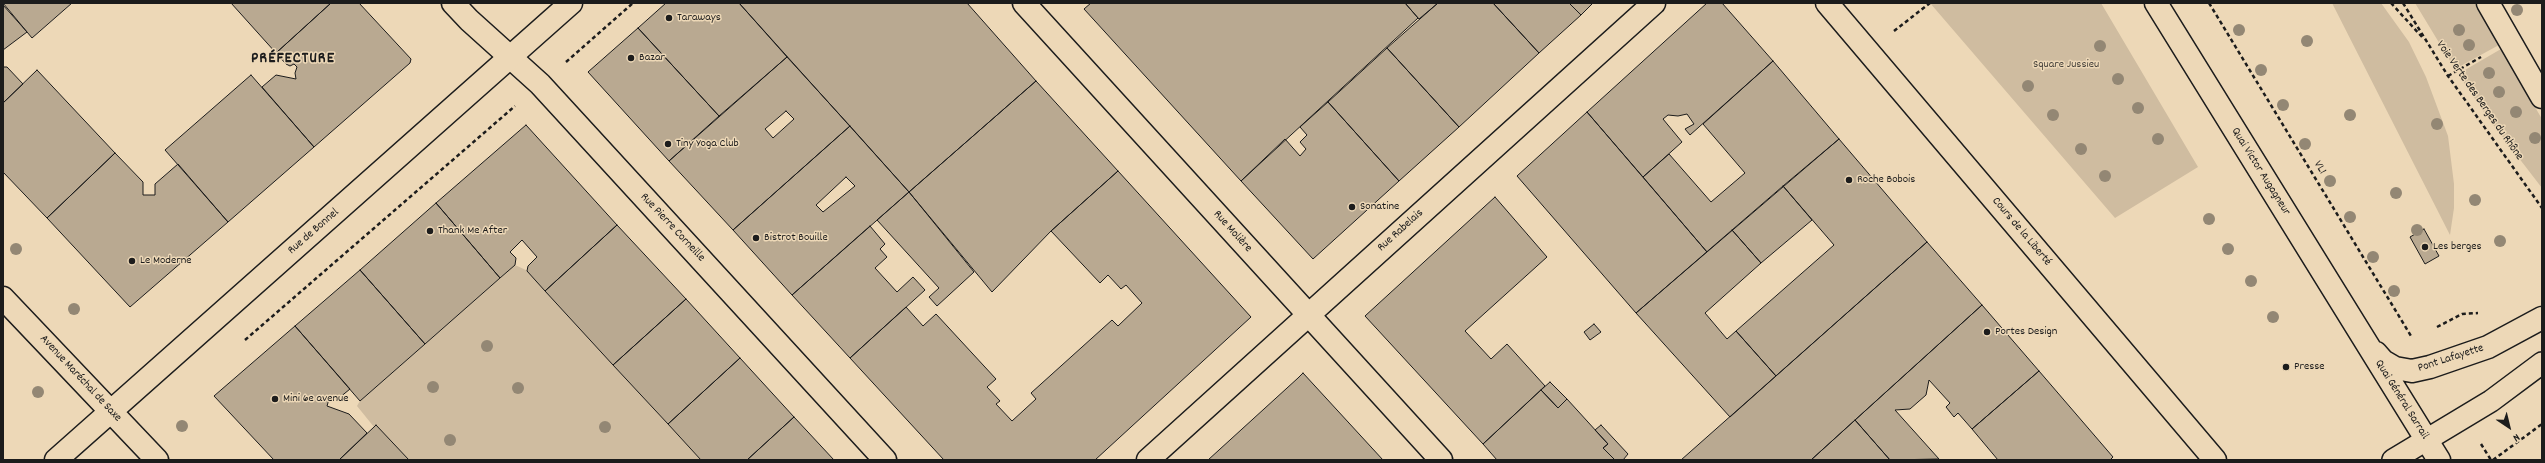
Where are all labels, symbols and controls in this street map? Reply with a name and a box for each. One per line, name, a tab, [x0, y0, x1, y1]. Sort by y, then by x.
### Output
place label: Taraways	[677, 11, 721, 25]
marker: Taraways	[664, 13, 674, 23]
street label: Voie Verte des Berges du Rhône	[2432, 38, 2526, 164]
district label: PRÉFECTURE	[251, 50, 335, 70]
place label: Bazar	[639, 51, 665, 65]
marker: Bazar	[626, 53, 636, 63]
park label: Square Jussieu	[2033, 58, 2099, 72]
street label: Quai Victor Augagneur	[2227, 125, 2293, 219]
place label: Tiny Yoga Club	[676, 137, 739, 151]
marker: Tiny Yoga Club	[663, 139, 673, 149]
street label: VL1	[2309, 159, 2329, 177]
place label: Roche Bobois	[1857, 173, 1915, 187]
marker: Roche Bobois	[1844, 175, 1854, 185]
street label: Rue Pierre Corneille	[637, 191, 707, 265]
street label: Cours de la Liberté	[1988, 195, 2054, 269]
place label: Sonatine	[1360, 200, 1399, 214]
marker: Sonatine	[1347, 202, 1357, 212]
street label: Rue de Bonnel	[286, 206, 342, 258]
street label: Rue Rabelais	[1375, 207, 1427, 255]
street label: Rue Molière	[1209, 208, 1255, 256]
place label: Thank Me After	[438, 224, 507, 238]
marker: Thank Me After	[425, 226, 435, 236]
place label: Bistrot Bouille	[764, 231, 828, 245]
marker: Bistrot Bouille	[751, 233, 761, 243]
place label: Les berges	[2433, 240, 2482, 254]
marker: Les berges	[2420, 242, 2430, 252]
place label: Le Moderne	[140, 254, 191, 268]
marker: Le Moderne	[127, 256, 137, 266]
place label: Portes Design	[1995, 325, 2057, 339]
marker: Portes Design	[1982, 327, 1992, 337]
street label: Avenue Maréchal de Saxe	[36, 333, 124, 425]
street label: Pont Lafayette	[2416, 342, 2486, 376]
street label: Quai Général Sarrail	[2371, 358, 2431, 442]
place label: Presse	[2294, 360, 2325, 374]
marker: Presse	[2281, 362, 2291, 372]
place label: Mini 6e avenue	[283, 392, 349, 406]
marker: Mini 6e avenue	[270, 394, 280, 404]
north arrow	[2489, 407, 2529, 447]
text: N	[2509, 429, 2523, 445]

